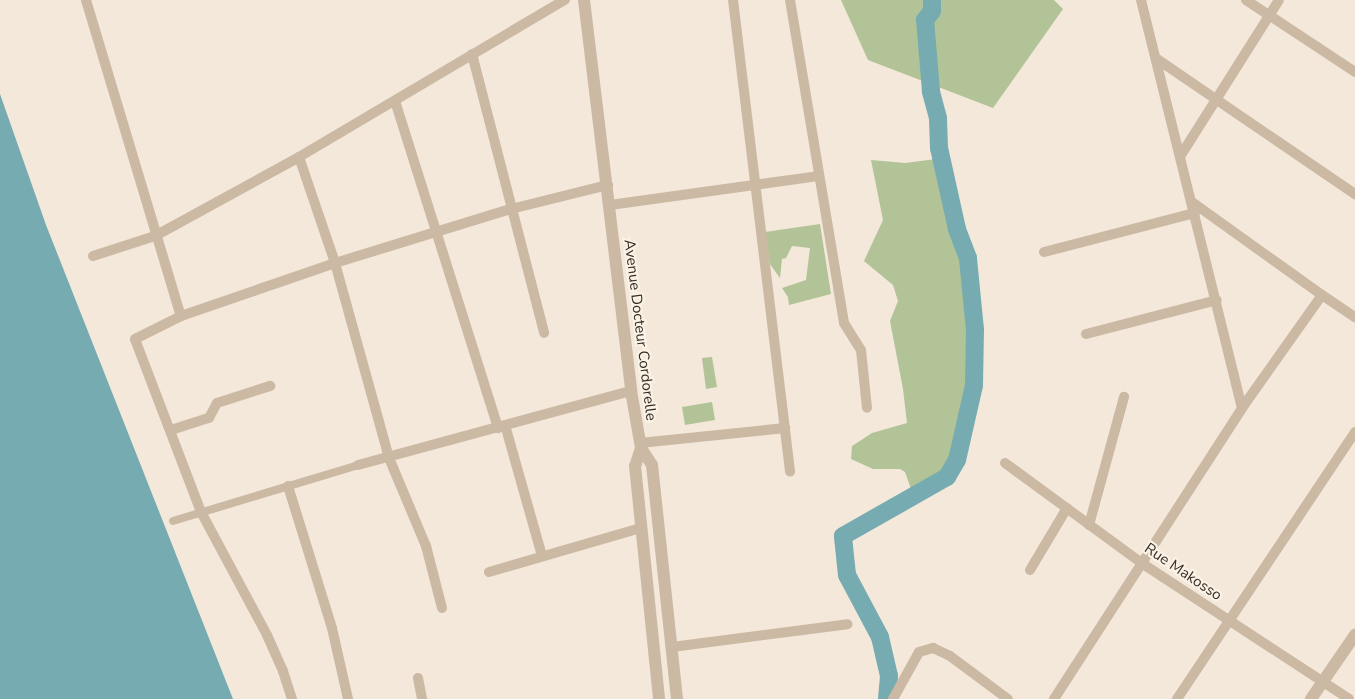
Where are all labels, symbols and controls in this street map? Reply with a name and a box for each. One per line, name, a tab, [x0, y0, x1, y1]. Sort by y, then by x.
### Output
street label: Avenue Docteur Cordorelle	[620, 238, 660, 422]
street label: Rue Makosso	[1141, 540, 1225, 604]

